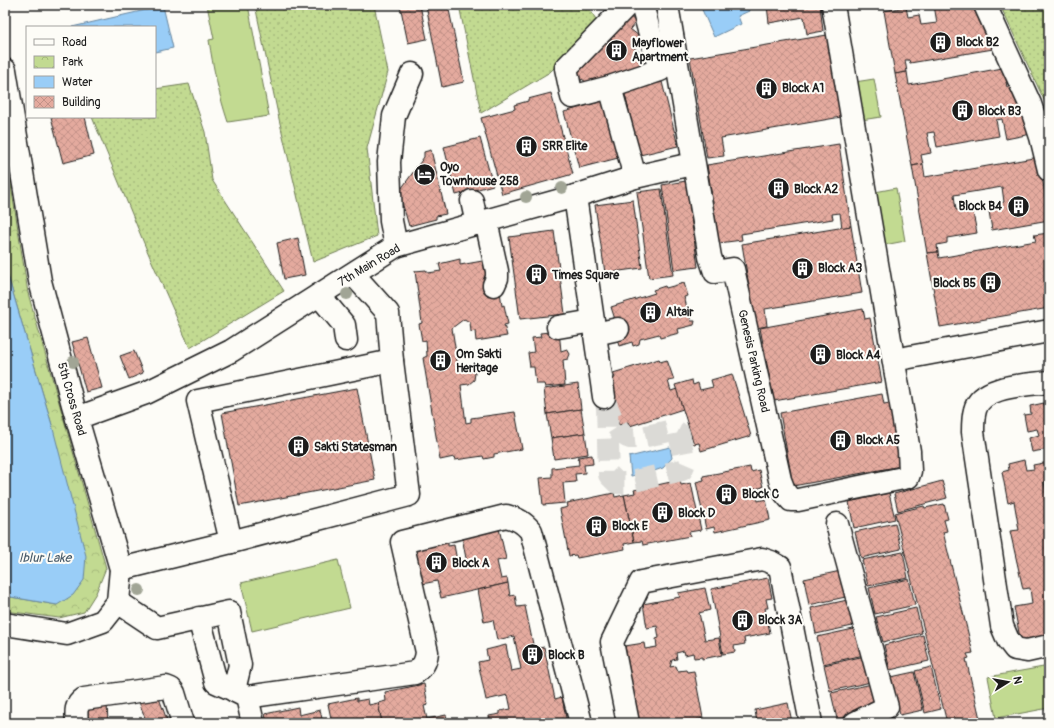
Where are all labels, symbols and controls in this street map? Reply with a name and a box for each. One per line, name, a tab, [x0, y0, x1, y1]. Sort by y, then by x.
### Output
legend	[26, 26, 156, 118]
building icon: Block B2	[928, 29, 954, 55]
text: Road	[62, 35, 87, 50]
place label: Block B2	[956, 35, 1000, 50]
place label: Mayflower Apartment	[632, 36, 689, 65]
building icon: Mayflower Apartment	[603, 37, 629, 63]
text: Park	[62, 55, 83, 70]
text: Water	[62, 75, 93, 90]
building icon: Block A1	[753, 75, 779, 101]
place label: Block A1	[782, 81, 824, 96]
text: Building	[62, 95, 101, 110]
building icon: Block B3	[950, 98, 976, 124]
place label: Block B3	[978, 104, 1022, 119]
building icon: SRR Elite	[514, 133, 540, 159]
place label: SRR Elite	[542, 139, 589, 154]
place label: Oyo Townhouse 258	[439, 160, 519, 189]
hotel icon: Oyo Townhouse 258	[411, 161, 437, 187]
building icon: Block A2	[765, 176, 791, 202]
place label: Block A2	[794, 182, 839, 197]
building icon: Block B4	[1005, 193, 1031, 219]
place label: Block B4	[958, 199, 1002, 214]
street label: 7th Main Road	[335, 241, 403, 290]
building icon: Block A3	[789, 255, 815, 281]
place label: Block A3	[818, 261, 863, 276]
building icon: Times Square	[524, 262, 550, 288]
place label: Times Square	[551, 268, 620, 283]
building icon: Block B5	[978, 270, 1004, 296]
place label: Block B5	[933, 276, 976, 291]
building icon: Altair	[638, 299, 664, 325]
place label: Altair	[666, 305, 694, 320]
street label: Genesis Parking Road	[734, 308, 773, 414]
building icon: Block A4	[808, 342, 834, 368]
place label: Om Sakti Heritage	[456, 347, 501, 376]
building icon: Om Sakti Heritage	[427, 348, 453, 374]
place label: Block A4	[836, 348, 881, 363]
street label: 5th Cross Road	[54, 361, 89, 438]
building icon: Block A5	[828, 427, 854, 453]
place label: Block A5	[856, 433, 901, 448]
building icon: Sakti Statesman	[285, 434, 311, 460]
place label: Sakti Statesman	[314, 440, 397, 455]
building icon: Block C	[714, 481, 740, 507]
place label: Block C	[742, 487, 780, 502]
building icon: Block D	[650, 500, 676, 526]
place label: Block D	[678, 506, 716, 521]
building icon: Block E	[584, 513, 610, 539]
place label: Block E	[612, 519, 649, 534]
water label: Iblur Lake	[19, 550, 73, 566]
building icon: Block A	[424, 550, 450, 576]
place label: Block A	[452, 556, 490, 571]
building icon: Block 3A	[729, 607, 755, 633]
place label: Block 3A	[758, 613, 802, 628]
building icon: Block B	[519, 642, 545, 668]
place label: Block B	[548, 648, 585, 663]
north arrow	[988, 662, 1028, 702]
text: N	[1010, 675, 1025, 686]

